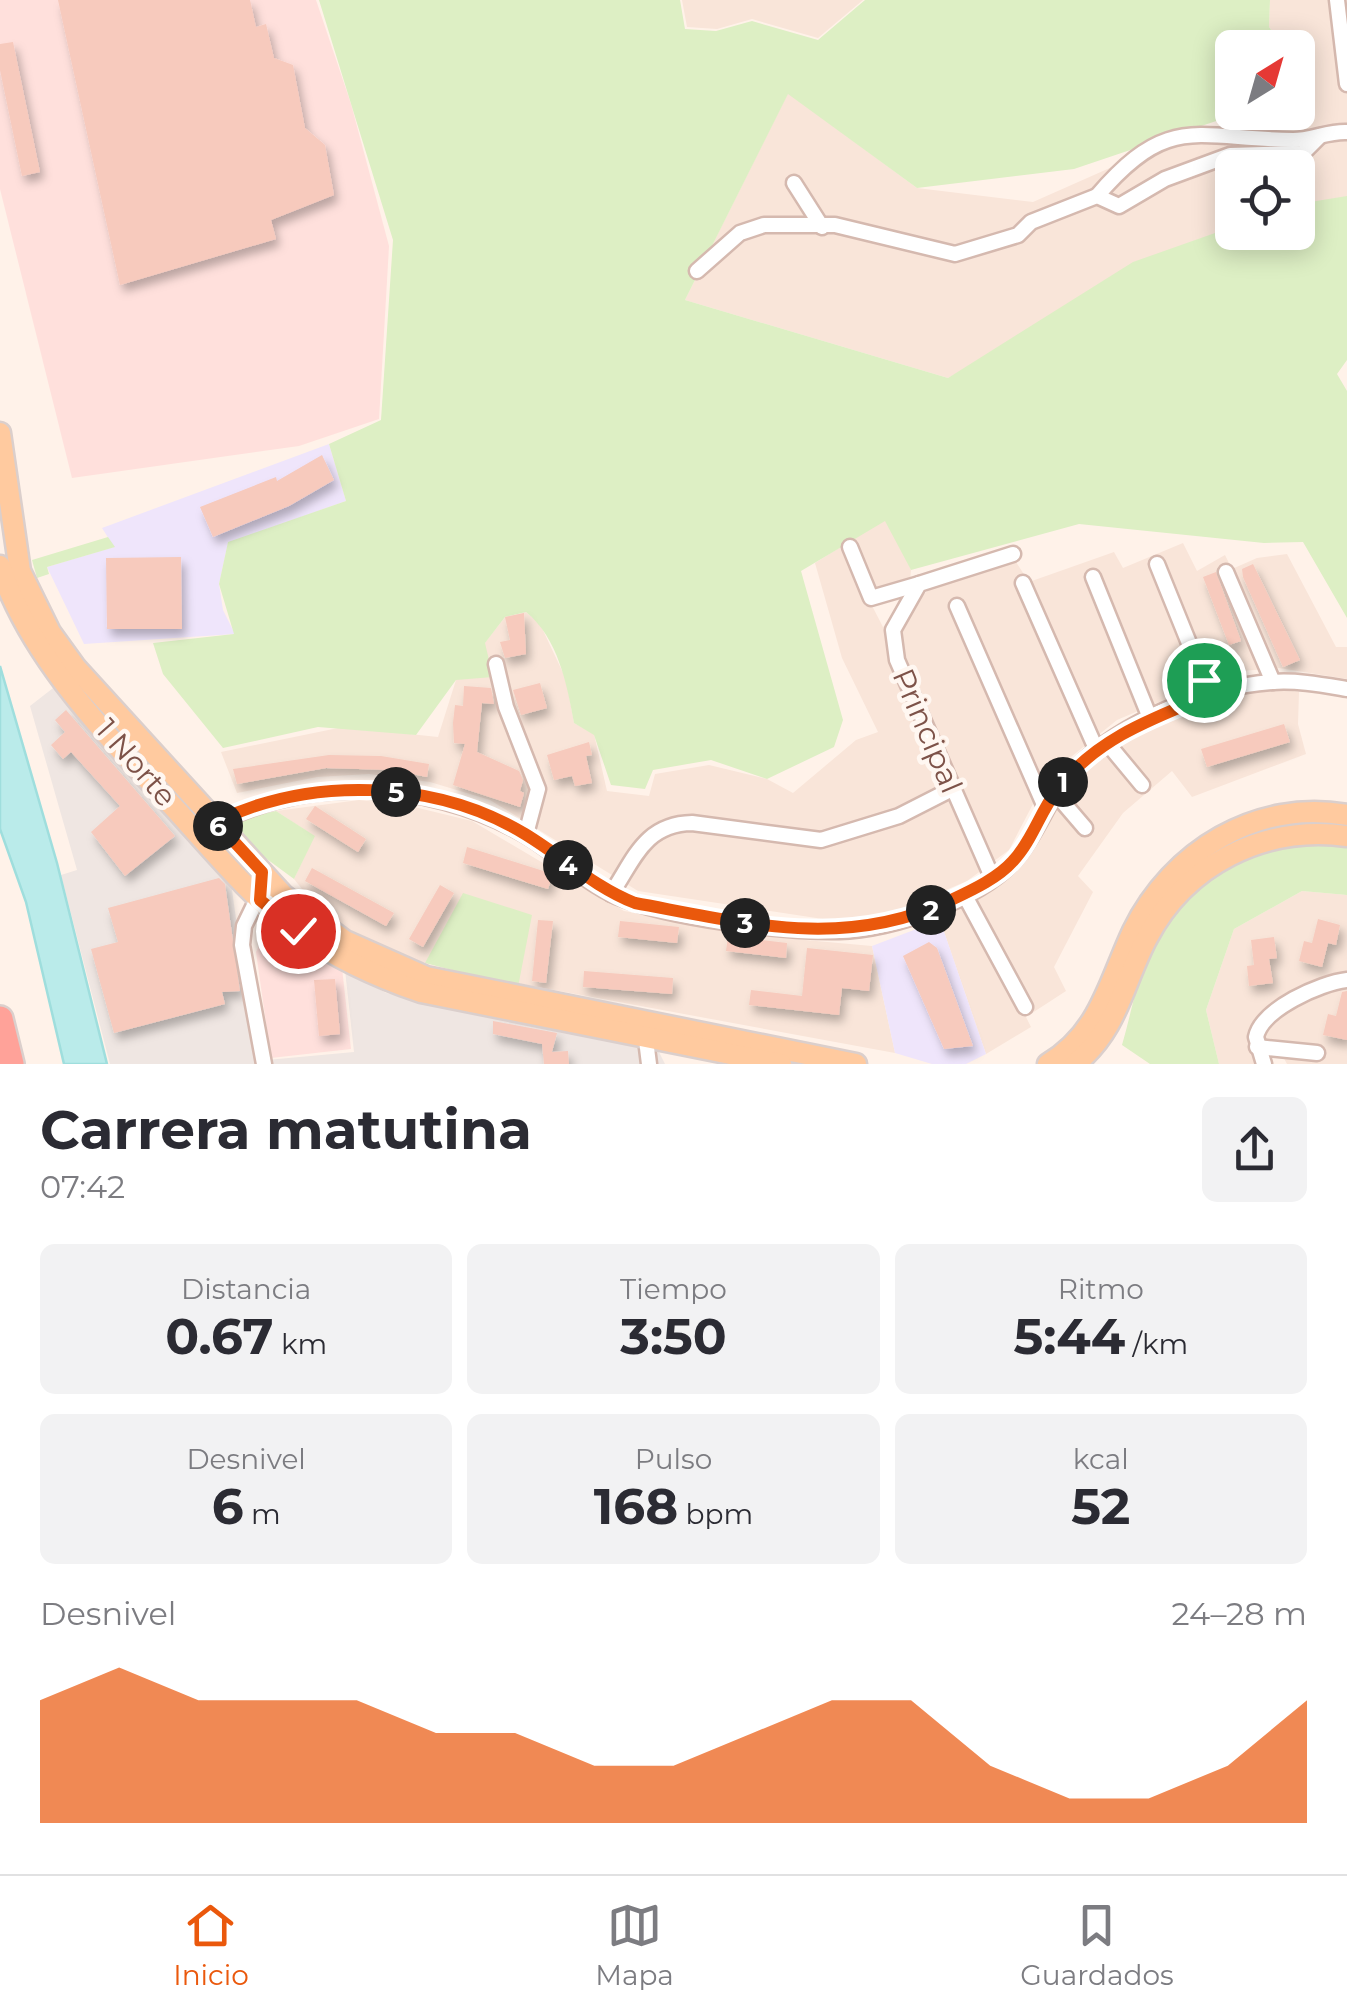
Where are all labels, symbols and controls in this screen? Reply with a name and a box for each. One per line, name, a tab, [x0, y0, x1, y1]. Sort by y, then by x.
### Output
north arrow	[1215, 30, 1315, 130]
map controls	[1215, 30, 1315, 250]
button: locate	[1215, 150, 1315, 250]
pin	[1162, 638, 1247, 723]
icon: arrive	[1177, 653, 1232, 708]
street label: Principal	[885, 663, 970, 799]
street label: 1 Norte	[88, 711, 184, 814]
pin: 1	[1038, 757, 1088, 807]
text: 1	[1058, 765, 1068, 799]
pin: 5	[371, 767, 421, 817]
text: 5	[388, 775, 404, 809]
pin: 6	[193, 801, 243, 851]
text: 6	[209, 809, 227, 843]
pin: 4	[543, 840, 593, 890]
text: 4	[558, 848, 578, 882]
pin: 2	[906, 885, 956, 935]
pin	[256, 889, 341, 974]
text: 2	[923, 893, 939, 927]
pin: 3	[720, 898, 770, 948]
icon: check	[271, 904, 326, 959]
text: 3	[737, 906, 753, 940]
text: Carrera matutina	[40, 1096, 532, 1163]
button: share	[1202, 1097, 1307, 1202]
text: 07:42	[40, 1167, 125, 1206]
text: Distancia	[181, 1272, 311, 1306]
text: Tiempo	[620, 1272, 727, 1306]
text: Ritmo	[1058, 1272, 1144, 1306]
text: 0.67	[165, 1306, 274, 1367]
text: 3:50	[620, 1306, 727, 1367]
text: 5:44	[1013, 1306, 1125, 1367]
text: km	[274, 1327, 327, 1361]
text: /km	[1125, 1327, 1188, 1361]
text: Desnivel	[186, 1442, 306, 1476]
text: Pulso	[635, 1442, 712, 1476]
text: kcal	[1073, 1442, 1129, 1476]
text: 6	[212, 1476, 244, 1537]
text: 168	[594, 1476, 678, 1537]
text: 52	[1071, 1476, 1130, 1537]
text: m	[244, 1497, 281, 1531]
text: bpm	[678, 1497, 753, 1531]
text: Desnivel	[40, 1594, 176, 1633]
text: 24–28 m	[1172, 1594, 1307, 1633]
tab: Inicio	[173, 1898, 249, 1992]
tab: Mapa	[595, 1898, 674, 1992]
tab: Guardados	[1020, 1898, 1174, 1992]

